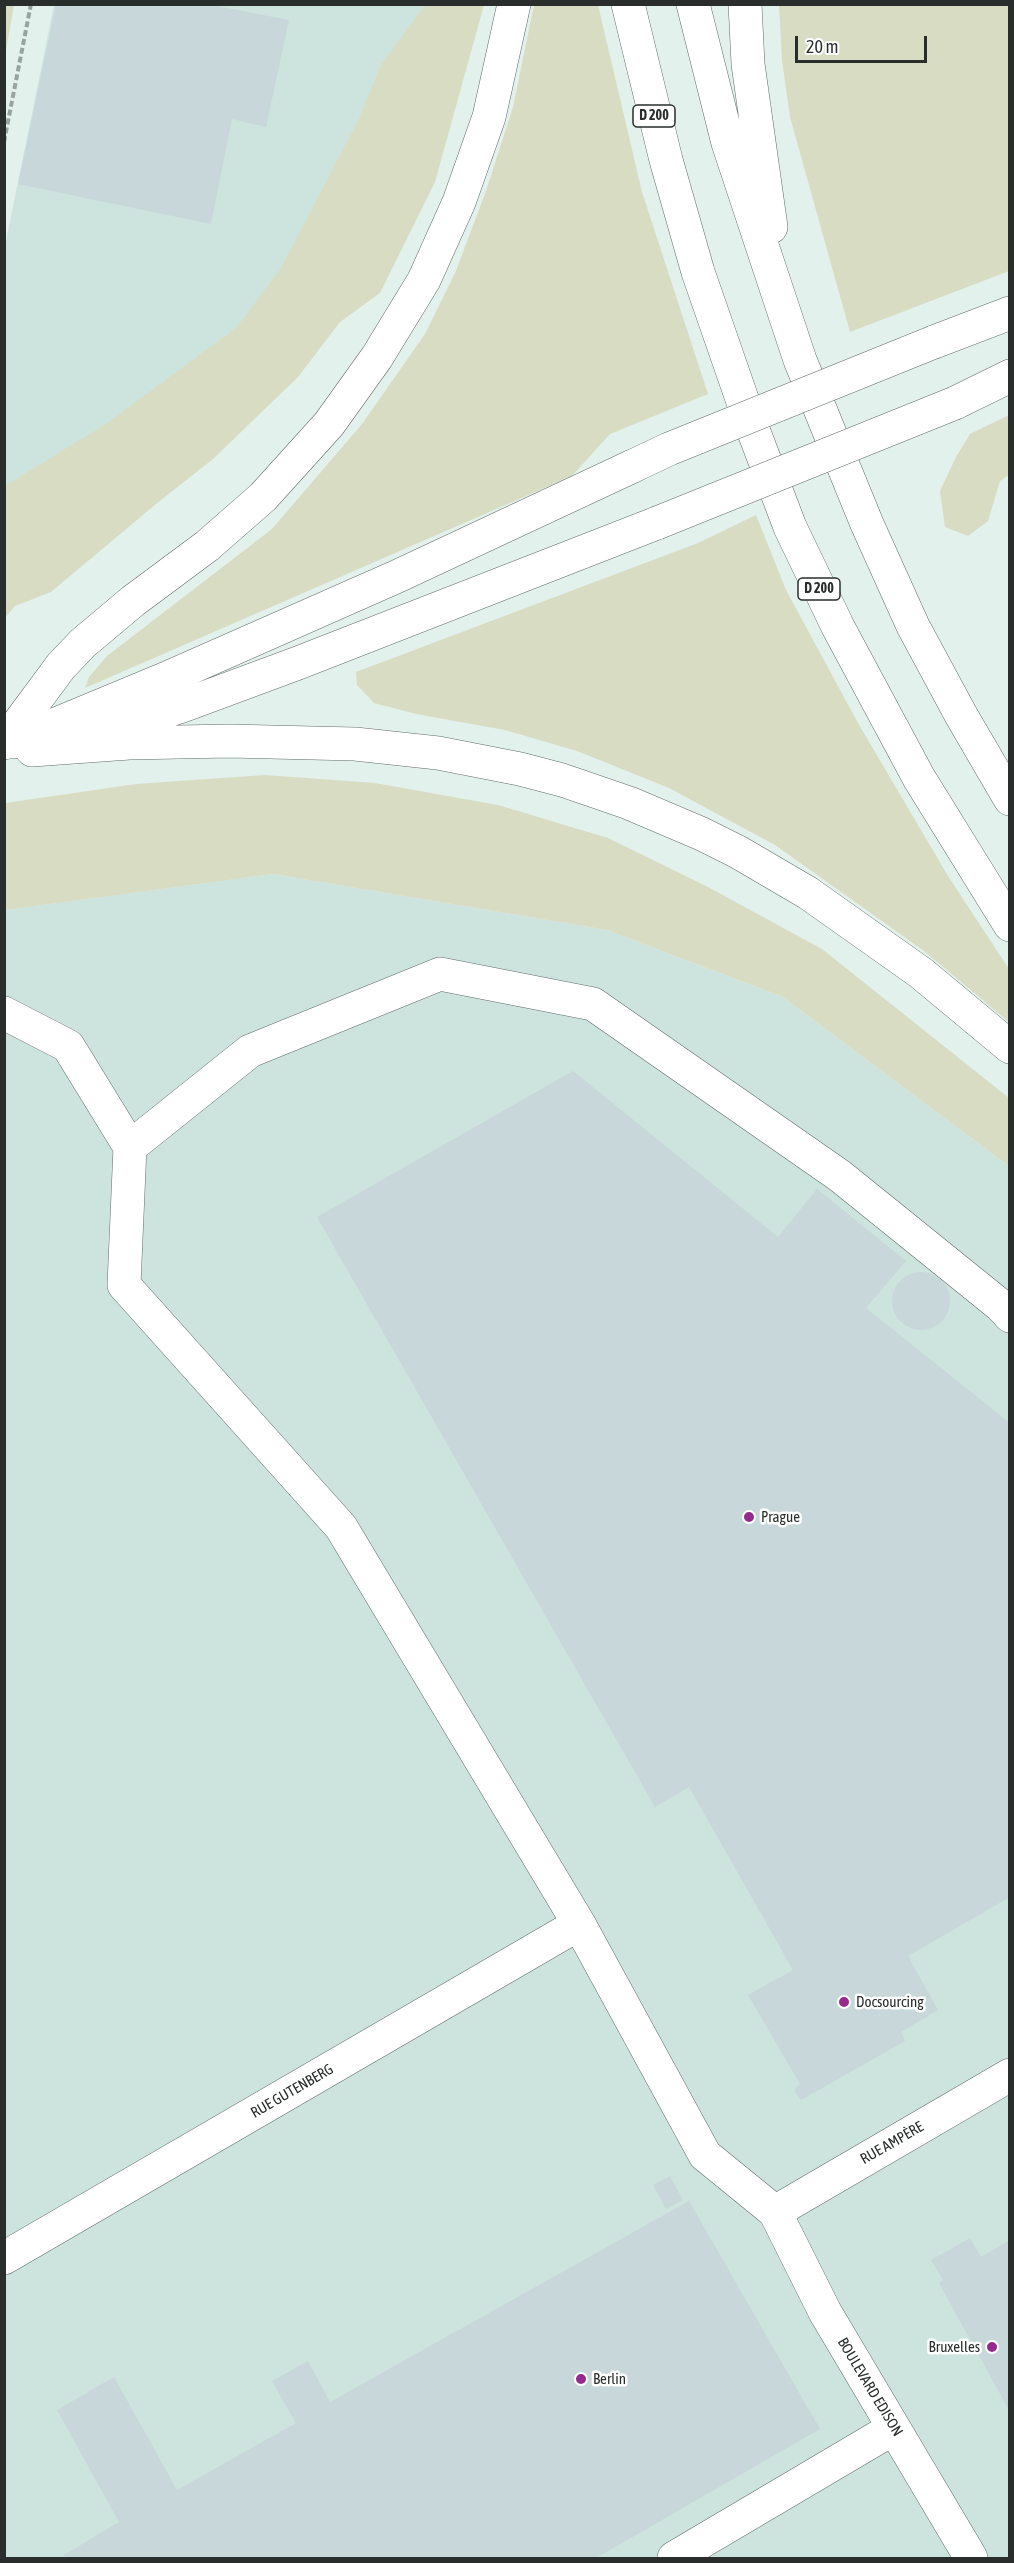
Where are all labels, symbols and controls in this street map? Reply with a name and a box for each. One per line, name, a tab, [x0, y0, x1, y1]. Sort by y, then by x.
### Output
scale bar	[798, 24, 930, 62]
text: 20 m	[806, 36, 838, 57]
road number: D 200	[633, 105, 675, 127]
road number: D 200	[798, 578, 840, 600]
place label: Prague	[761, 1508, 800, 1526]
marker: Prague	[742, 1510, 756, 1524]
place label: Docsourcing	[856, 1993, 924, 2011]
marker: Docsourcing	[837, 1995, 851, 2009]
street label: RUE GUTENBERG	[248, 2060, 336, 2122]
street label: RUE AMPÈRE	[857, 2118, 927, 2168]
street label: BOULEVARD EDISON	[833, 2334, 907, 2440]
place label: Bruxelles	[929, 2338, 980, 2356]
marker: Bruxelles	[985, 2340, 999, 2354]
place label: Berlin	[593, 2370, 626, 2388]
marker: Berlin	[574, 2372, 588, 2386]

